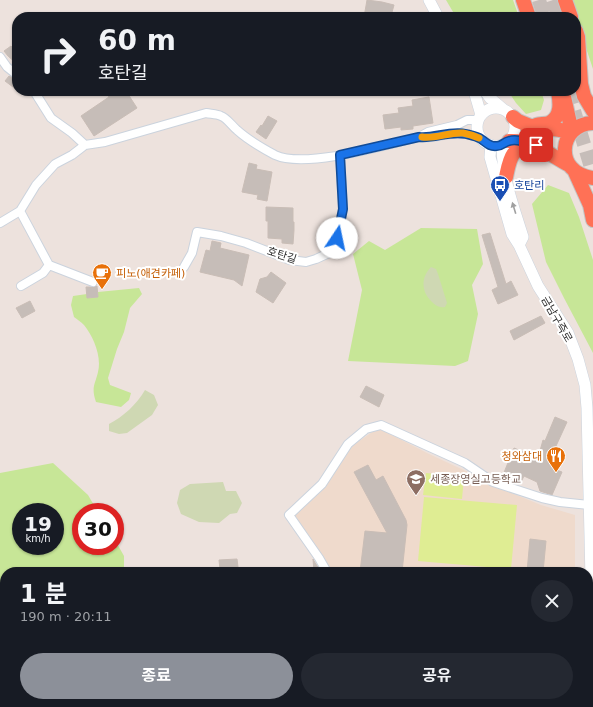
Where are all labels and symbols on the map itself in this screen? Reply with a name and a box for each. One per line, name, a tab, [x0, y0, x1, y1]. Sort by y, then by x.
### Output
pin	[519, 128, 553, 162]
bus stop icon: 호탄리	[489, 174, 511, 202]
place label: 호탄리	[514, 179, 544, 192]
one-way arrow	[511, 202, 517, 214]
position arrow	[316, 217, 358, 259]
street label: 호탄길	[265, 245, 298, 266]
cafe icon: 피노(애견카페)	[91, 262, 113, 290]
place label: 피노(애견카페)	[116, 267, 185, 280]
street label: 금남구즉로	[538, 294, 575, 344]
restaurant icon: 청와삼대	[545, 445, 567, 473]
place label: 청와삼대	[502, 450, 542, 463]
school or university icon: 세종장영실고등학교	[405, 468, 427, 496]
place label: 세종장영실고등학교	[430, 473, 521, 486]
speed limit sign: 30	[72, 503, 124, 555]

